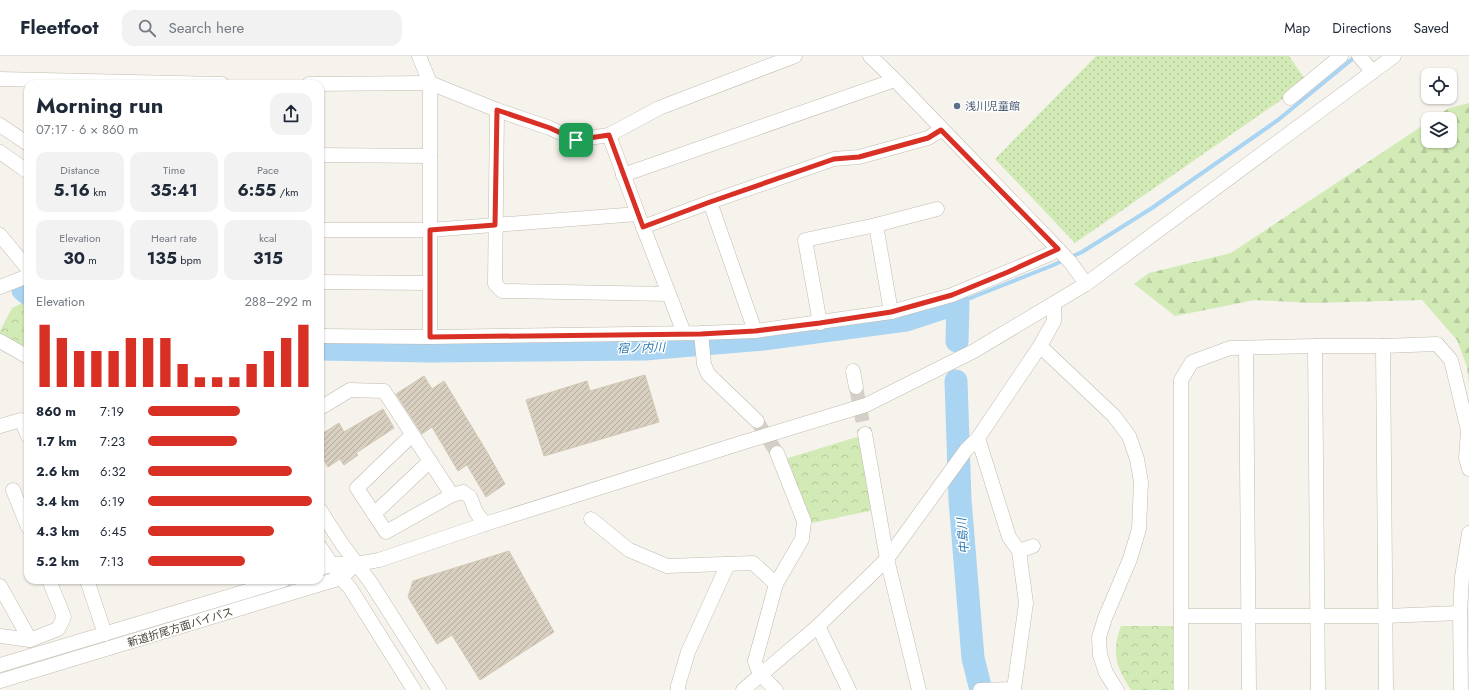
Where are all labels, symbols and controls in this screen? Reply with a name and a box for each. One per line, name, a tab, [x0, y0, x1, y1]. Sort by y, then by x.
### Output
search box	[122, 10, 402, 46]
text: Fleetfoot	[20, 14, 98, 41]
icon: search	[136, 17, 158, 39]
text: Search here	[168, 17, 244, 39]
text: Map	[1284, 18, 1310, 38]
text: Directions	[1332, 18, 1392, 38]
text: Saved	[1414, 18, 1449, 38]
map controls	[1421, 68, 1457, 148]
button: locate	[1421, 68, 1457, 104]
text: Morning run	[36, 89, 163, 121]
button: share	[270, 93, 312, 135]
place label: 浅川児童館	[965, 98, 1020, 114]
marker: 浅川児童館	[952, 101, 962, 111]
button: layers	[1421, 112, 1457, 148]
text: 07:17 · 6 × 860 m	[36, 120, 138, 139]
pin	[559, 123, 593, 157]
icon: arrive	[565, 129, 587, 151]
text: Distance	[60, 162, 100, 178]
text: Time	[163, 162, 185, 178]
text: Pace	[257, 162, 279, 178]
text: 5.16	[53, 178, 90, 202]
text: 35:41	[150, 178, 198, 202]
text: 6:55	[237, 178, 276, 202]
text: km	[90, 184, 107, 200]
text: /km	[276, 184, 299, 200]
text: Elevation	[59, 230, 101, 246]
text: Heart rate	[151, 230, 197, 246]
text: kcal	[259, 230, 277, 246]
text: 30	[63, 246, 85, 270]
text: 135	[147, 246, 177, 270]
text: 315	[253, 246, 283, 270]
text: m	[85, 252, 97, 268]
text: bpm	[177, 252, 201, 268]
text: Elevation	[36, 292, 85, 311]
text: 288–292 m	[244, 292, 312, 311]
water label: 宿ノ内川	[617, 338, 667, 358]
text: 860 m	[36, 402, 76, 421]
text: 7:19	[100, 402, 124, 421]
text: 1.7 km	[36, 432, 77, 451]
text: 7:23	[100, 432, 125, 451]
text: 2.6 km	[36, 462, 79, 481]
text: 6:32	[100, 462, 126, 481]
text: 3.4 km	[36, 492, 79, 511]
text: 6:19	[100, 492, 125, 511]
water label: 中島川	[952, 515, 974, 555]
text: 4.3 km	[36, 522, 79, 541]
text: 6:45	[100, 522, 126, 541]
text: 5.2 km	[36, 552, 79, 571]
text: 7:13	[100, 552, 124, 571]
street label: 新道折尾方面バイパス	[125, 603, 235, 651]

